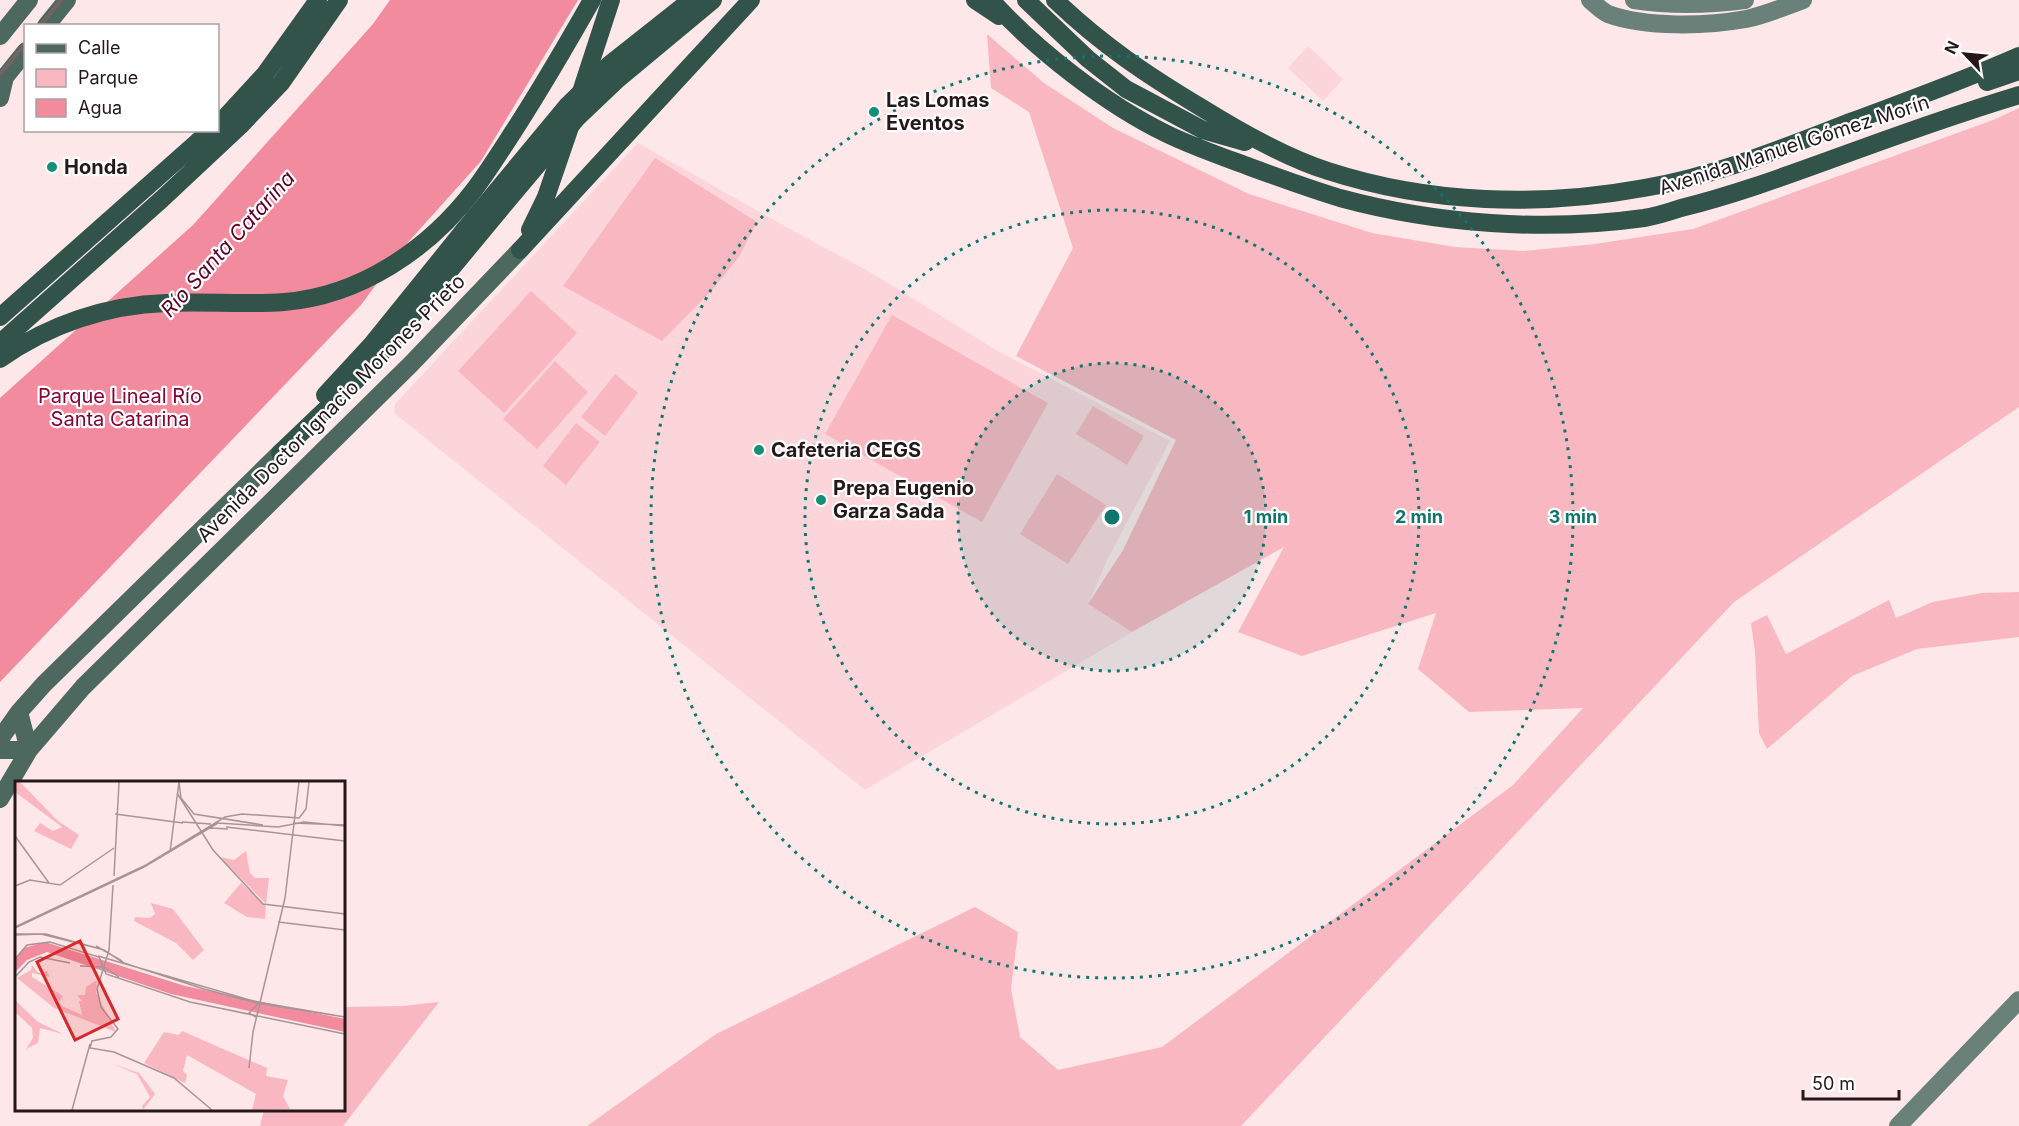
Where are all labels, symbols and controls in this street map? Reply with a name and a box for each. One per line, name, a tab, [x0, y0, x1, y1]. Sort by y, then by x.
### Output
legend	[24, 24, 219, 132]
north arrow	[1935, 24, 1995, 84]
text: Calle	[78, 37, 120, 58]
text: N	[1940, 38, 1963, 57]
text: Parque	[78, 67, 138, 88]
place label: Las Lomas Eventos	[886, 88, 990, 135]
street label: Avenida Manuel Gómez Morín	[1656, 90, 1932, 200]
text: Agua	[78, 97, 122, 118]
marker: Las Lomas Eventos	[867, 105, 881, 119]
place label: Honda	[64, 155, 128, 179]
marker: Honda	[45, 160, 59, 174]
water label: Río Santa Catarina	[156, 165, 300, 322]
street label: Avenida Doctor Ignacio Morones Prieto	[192, 269, 470, 547]
park label: Parque Lineal Río Santa Catarina	[38, 384, 202, 431]
place label: Cafeteria CEGS	[771, 438, 921, 462]
marker: Cafeteria CEGS	[752, 443, 766, 457]
place label: Prepa Eugenio Garza Sada	[833, 476, 974, 523]
marker: Prepa Eugenio Garza Sada	[814, 493, 828, 507]
text: 1 min	[1244, 506, 1288, 527]
text: 2 min	[1395, 506, 1443, 527]
text: 3 min	[1549, 506, 1597, 527]
centre of rings	[1102, 507, 1122, 527]
inset map	[15, 781, 345, 1111]
scale bar	[1803, 1063, 1899, 1101]
text: 50 m	[1812, 1073, 1855, 1094]

